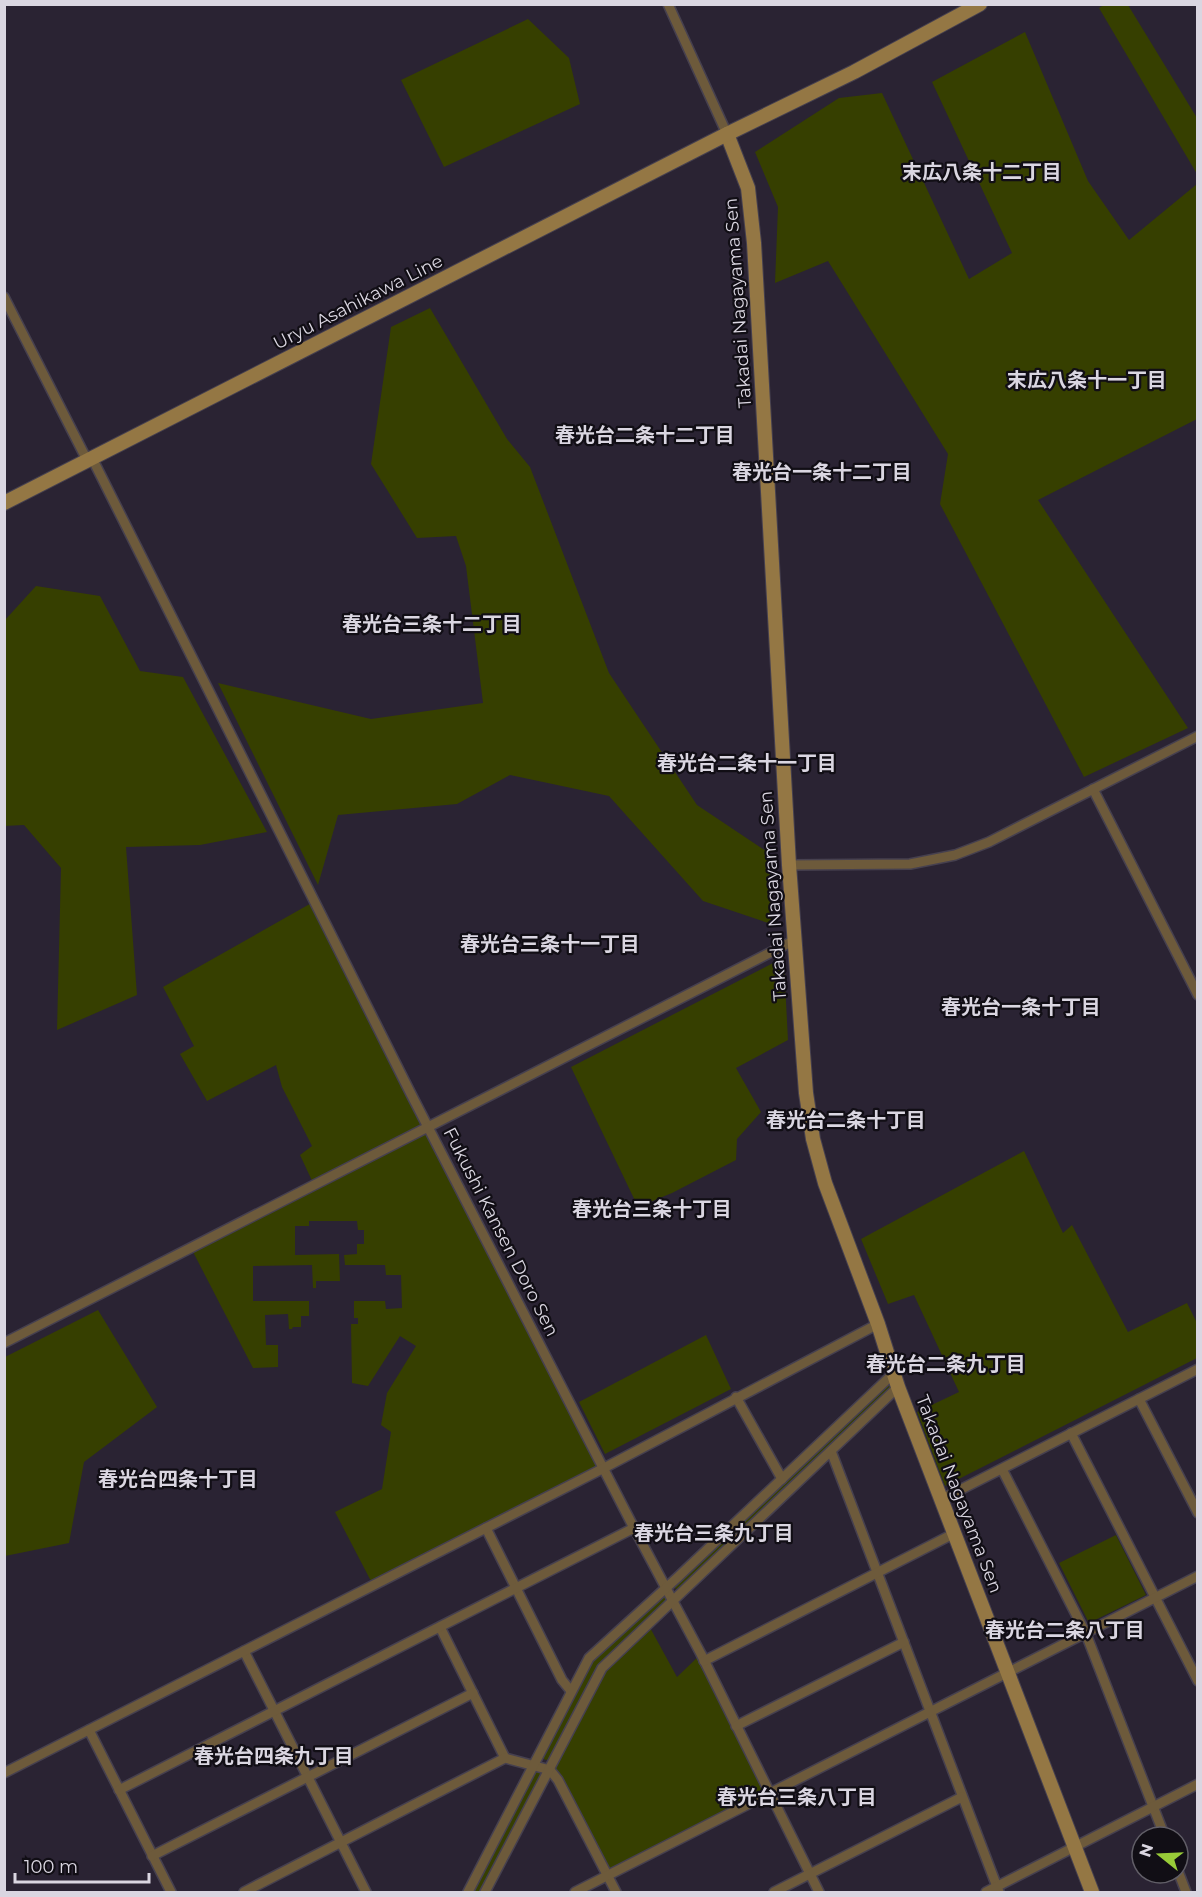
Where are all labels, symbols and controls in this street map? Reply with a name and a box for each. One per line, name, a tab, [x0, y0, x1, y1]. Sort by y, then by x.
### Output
district label: 末広八条十二丁目	[902, 160, 1062, 184]
street label: Takadai Nagayama Sen	[720, 197, 756, 409]
street label: Uryu Asahikawa Line	[269, 250, 447, 354]
district label: 末広八条十一丁目	[1007, 368, 1167, 392]
district label: 春光台二条十二丁目	[555, 423, 735, 447]
district label: 春光台一条十二丁目	[732, 460, 912, 484]
district label: 春光台三条十二丁目	[342, 612, 522, 636]
district label: 春光台二条十一丁目	[657, 751, 837, 775]
street label: Takadai Nagayama Sen	[755, 790, 791, 1002]
district label: 春光台三条十一丁目	[460, 932, 640, 956]
district label: 春光台一条十丁目	[941, 995, 1101, 1019]
district label: 春光台二条十丁目	[766, 1108, 926, 1132]
street label: Fukushi Kansen Doro Sen	[439, 1124, 563, 1340]
district label: 春光台三条十丁目	[572, 1197, 732, 1221]
district label: 春光台二条九丁目	[866, 1352, 1026, 1376]
street label: Takadai Nagayama Sen	[911, 1392, 1007, 1596]
district label: 春光台四条十丁目	[98, 1467, 258, 1491]
district label: 春光台三条九丁目	[634, 1521, 794, 1545]
district label: 春光台二条八丁目	[985, 1618, 1145, 1642]
district label: 春光台四条九丁目	[194, 1744, 354, 1768]
district label: 春光台三条八丁目	[717, 1785, 877, 1809]
north arrow	[1130, 1825, 1190, 1885]
text: N	[1135, 1841, 1157, 1860]
scale bar	[15, 1846, 148, 1884]
text: 100 m	[24, 1856, 78, 1878]

